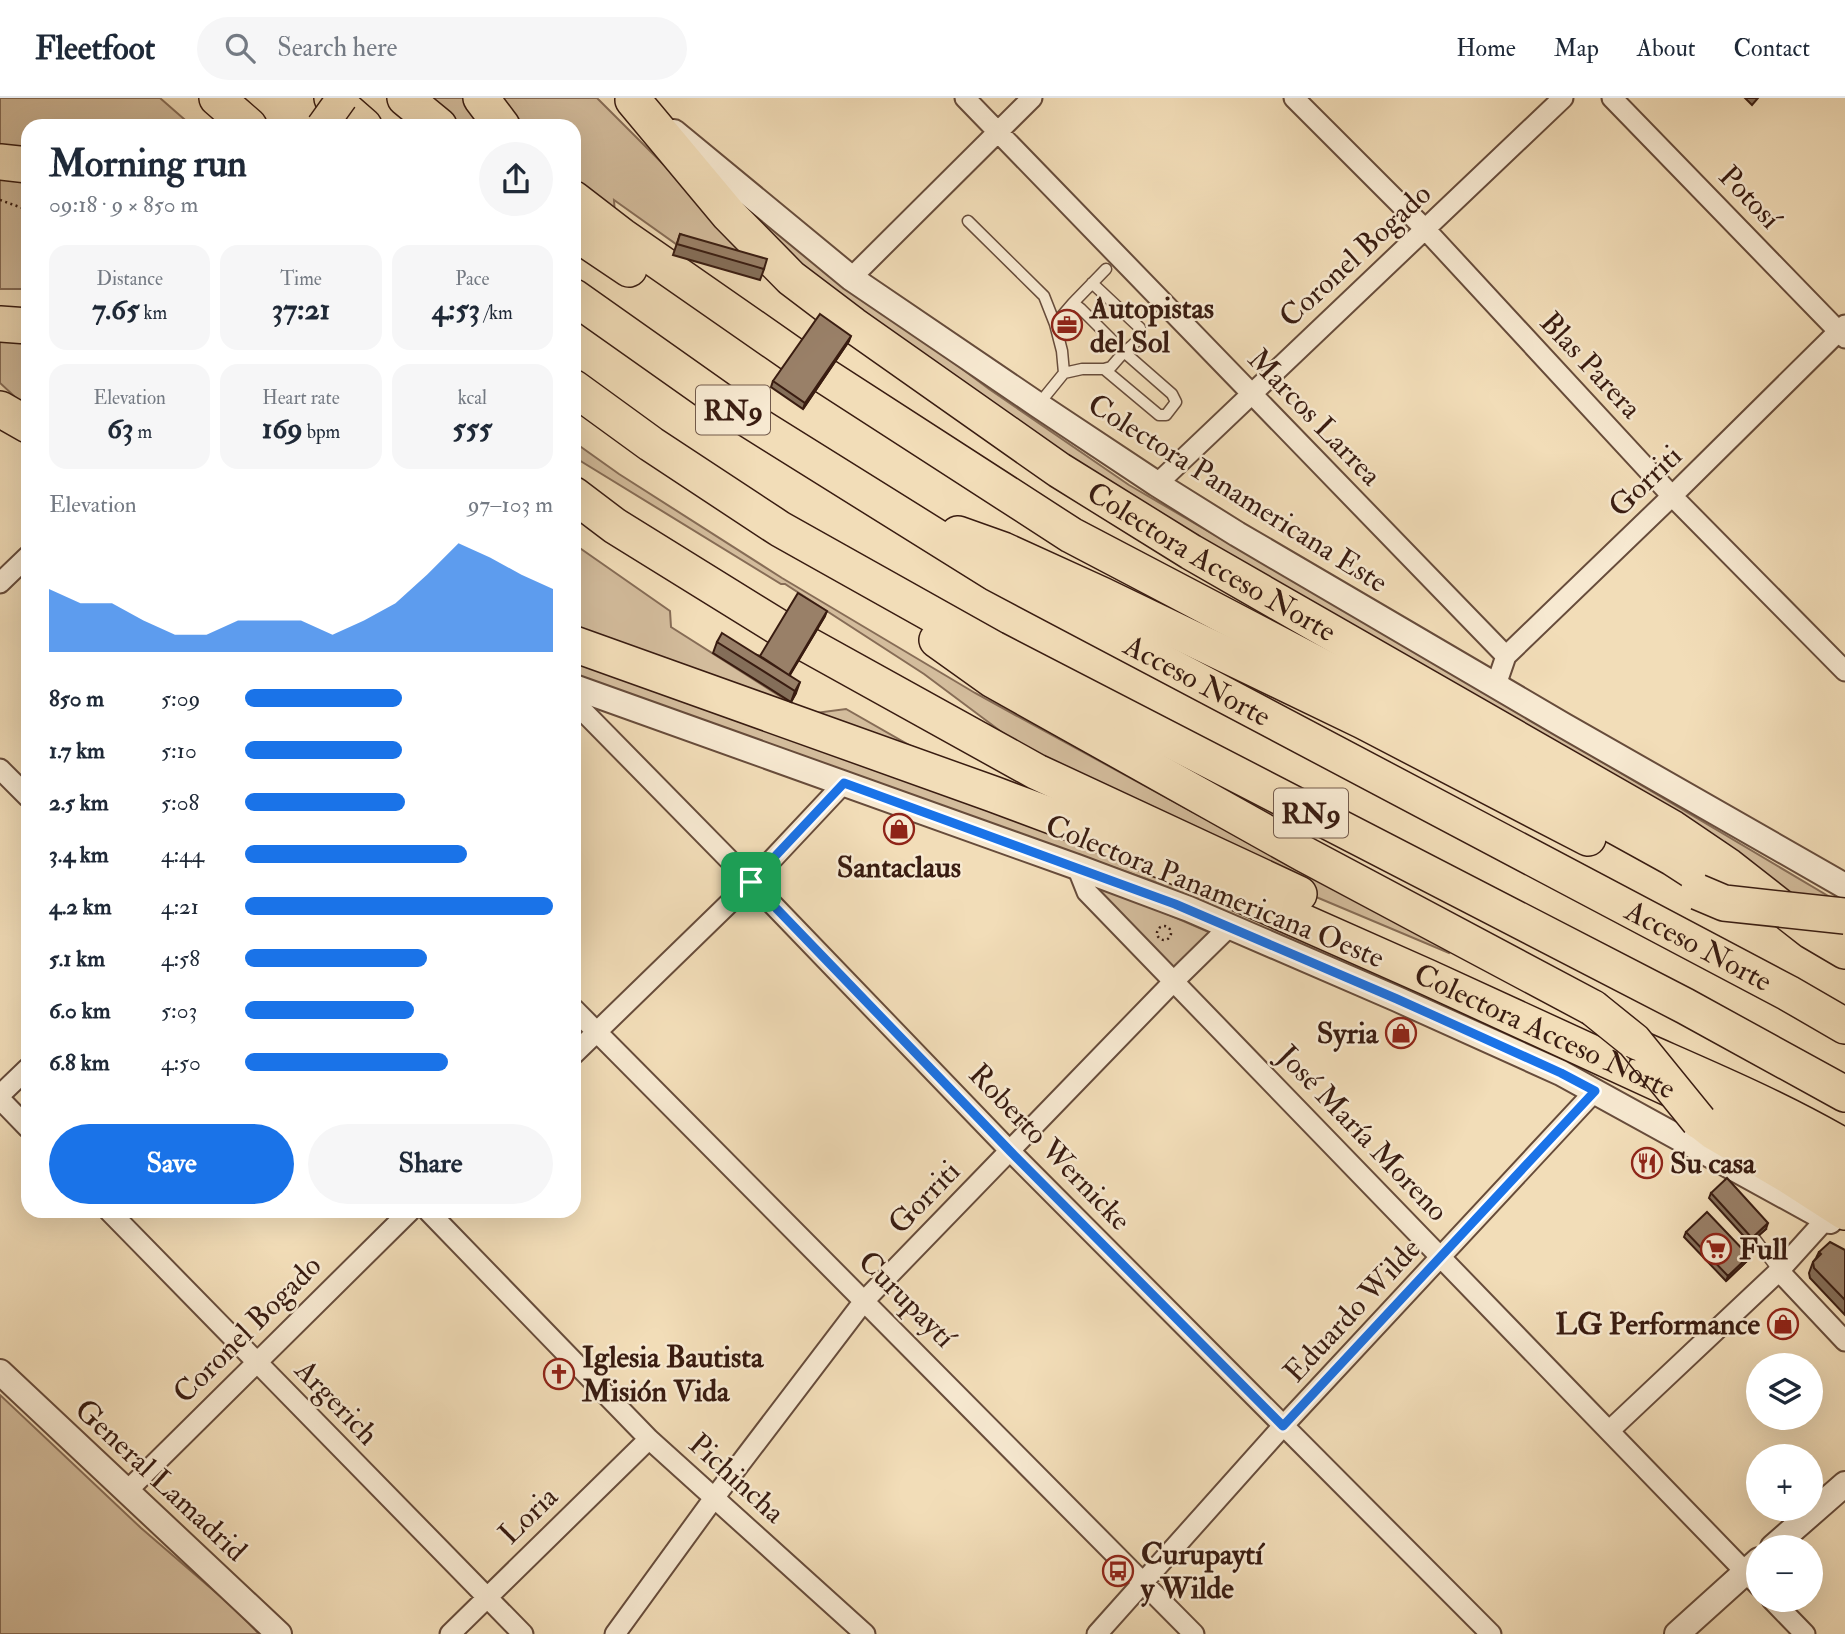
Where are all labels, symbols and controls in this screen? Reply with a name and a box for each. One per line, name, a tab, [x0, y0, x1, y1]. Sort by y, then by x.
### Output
search box	[197, 17, 687, 80]
text: Fleetfoot	[35, 28, 155, 69]
icon: search	[221, 29, 259, 67]
text: Search here	[277, 32, 397, 64]
text: Home	[1456, 33, 1516, 64]
text: Map	[1554, 33, 1599, 64]
text: About	[1637, 33, 1696, 64]
text: Contact	[1734, 33, 1810, 64]
text: Morning run	[49, 140, 247, 188]
button: share	[479, 142, 553, 216]
street label: Potosí	[1711, 158, 1790, 238]
street label: Coronel Bogado	[1272, 176, 1439, 335]
text: 09:18 · 9 × 850 m	[49, 190, 198, 219]
text: Distance	[96, 267, 163, 291]
text: Time	[280, 267, 322, 291]
text: Pace	[455, 267, 489, 291]
place label: Autopistas del Sol	[1088, 290, 1214, 361]
text: 7.65	[92, 291, 139, 328]
text: 37:21	[272, 291, 330, 328]
text: 4:53	[432, 291, 480, 328]
text: km	[139, 301, 167, 325]
text: /km	[480, 301, 513, 325]
street label: Blas Parera	[1532, 304, 1650, 427]
office icon: Autopistas del Sol	[1050, 308, 1084, 342]
street label: Marcos Larrea	[1240, 341, 1390, 494]
text: Elevation	[93, 386, 166, 410]
text: Heart rate	[262, 386, 340, 410]
text: kcal	[458, 386, 487, 410]
road number: RN9	[696, 386, 770, 434]
street label: Colectora Panamericana Este	[1081, 386, 1395, 601]
text: 63	[107, 410, 134, 447]
text: 169	[262, 410, 303, 447]
text: 555	[453, 410, 492, 447]
text: m	[134, 420, 152, 444]
text: bpm	[303, 420, 340, 444]
street label: Gorriti	[1601, 438, 1690, 525]
street label: Colectora Acceso Norte	[1080, 474, 1343, 650]
text: Elevation	[49, 490, 137, 519]
text: 97–103 m	[468, 490, 553, 519]
street label: Acceso Norte	[1117, 627, 1277, 735]
text: 850 m	[49, 684, 104, 713]
text: 5:09	[161, 684, 200, 713]
text: 1.7 km	[49, 736, 105, 765]
text: 5:10	[161, 736, 197, 765]
text: 2.5 km	[49, 788, 109, 817]
text: 5:08	[161, 788, 199, 817]
road number: RN9	[1274, 788, 1348, 838]
street label: Colectora Panamericana Oeste	[1040, 806, 1390, 976]
shop icon: Santaclaus	[882, 812, 916, 846]
text: 3.4 km	[49, 840, 109, 869]
text: 4:44	[161, 840, 204, 869]
place label: Santaclaus	[837, 849, 961, 886]
pin	[721, 852, 781, 912]
icon: arrive	[732, 863, 770, 901]
text: 4.2 km	[49, 892, 112, 921]
text: 4:21	[161, 892, 199, 921]
street label: Acceso Norte	[1618, 892, 1778, 1000]
text: 5.1 km	[49, 944, 105, 973]
text: 4:58	[161, 944, 200, 973]
street label: Colectora Acceso Norte	[1408, 956, 1681, 1108]
text: 6.0 km	[49, 996, 110, 1025]
text: 5:03	[161, 996, 197, 1025]
place label: Syria	[1317, 1015, 1380, 1052]
shop icon: Syria	[1384, 1016, 1418, 1050]
street label: José María Moreno	[1269, 1037, 1456, 1229]
text: 6.8 km	[49, 1048, 109, 1077]
text: 4:50	[161, 1048, 201, 1077]
street label: Roberto Wernicke	[961, 1056, 1139, 1239]
button: Save	[49, 1124, 294, 1204]
button: Share	[308, 1124, 553, 1204]
place label: Su casa	[1670, 1145, 1757, 1182]
restaurant icon: Su casa	[1630, 1146, 1664, 1180]
street label: Gorriti	[881, 1153, 968, 1242]
street label: Eduardo Wilde	[1276, 1230, 1429, 1390]
place label: Full	[1739, 1231, 1788, 1268]
supermarket icon: Full	[1699, 1232, 1733, 1266]
street label: Curupaytí	[850, 1243, 964, 1357]
street label: Coronel Bogado	[166, 1248, 329, 1411]
place label: LG Performance	[1555, 1306, 1760, 1343]
shop icon: LG Performance	[1766, 1307, 1800, 1341]
place label: Iglesia Bautista Misión Vida	[581, 1339, 765, 1410]
street label: Argerich	[286, 1351, 386, 1453]
map controls	[1746, 1353, 1823, 1612]
button: layers	[1746, 1353, 1823, 1430]
church icon: Iglesia Bautista Misión Vida	[542, 1357, 576, 1391]
street label: General Lamadrid	[67, 1391, 254, 1570]
street label: Pichincha	[681, 1426, 793, 1532]
button: +	[1746, 1444, 1823, 1521]
street label: Loria	[491, 1478, 566, 1552]
button: −	[1746, 1535, 1823, 1612]
place label: Curupaytí y Wilde	[1140, 1536, 1266, 1607]
bus stop icon: Curupaytí y Wilde	[1101, 1554, 1135, 1588]

